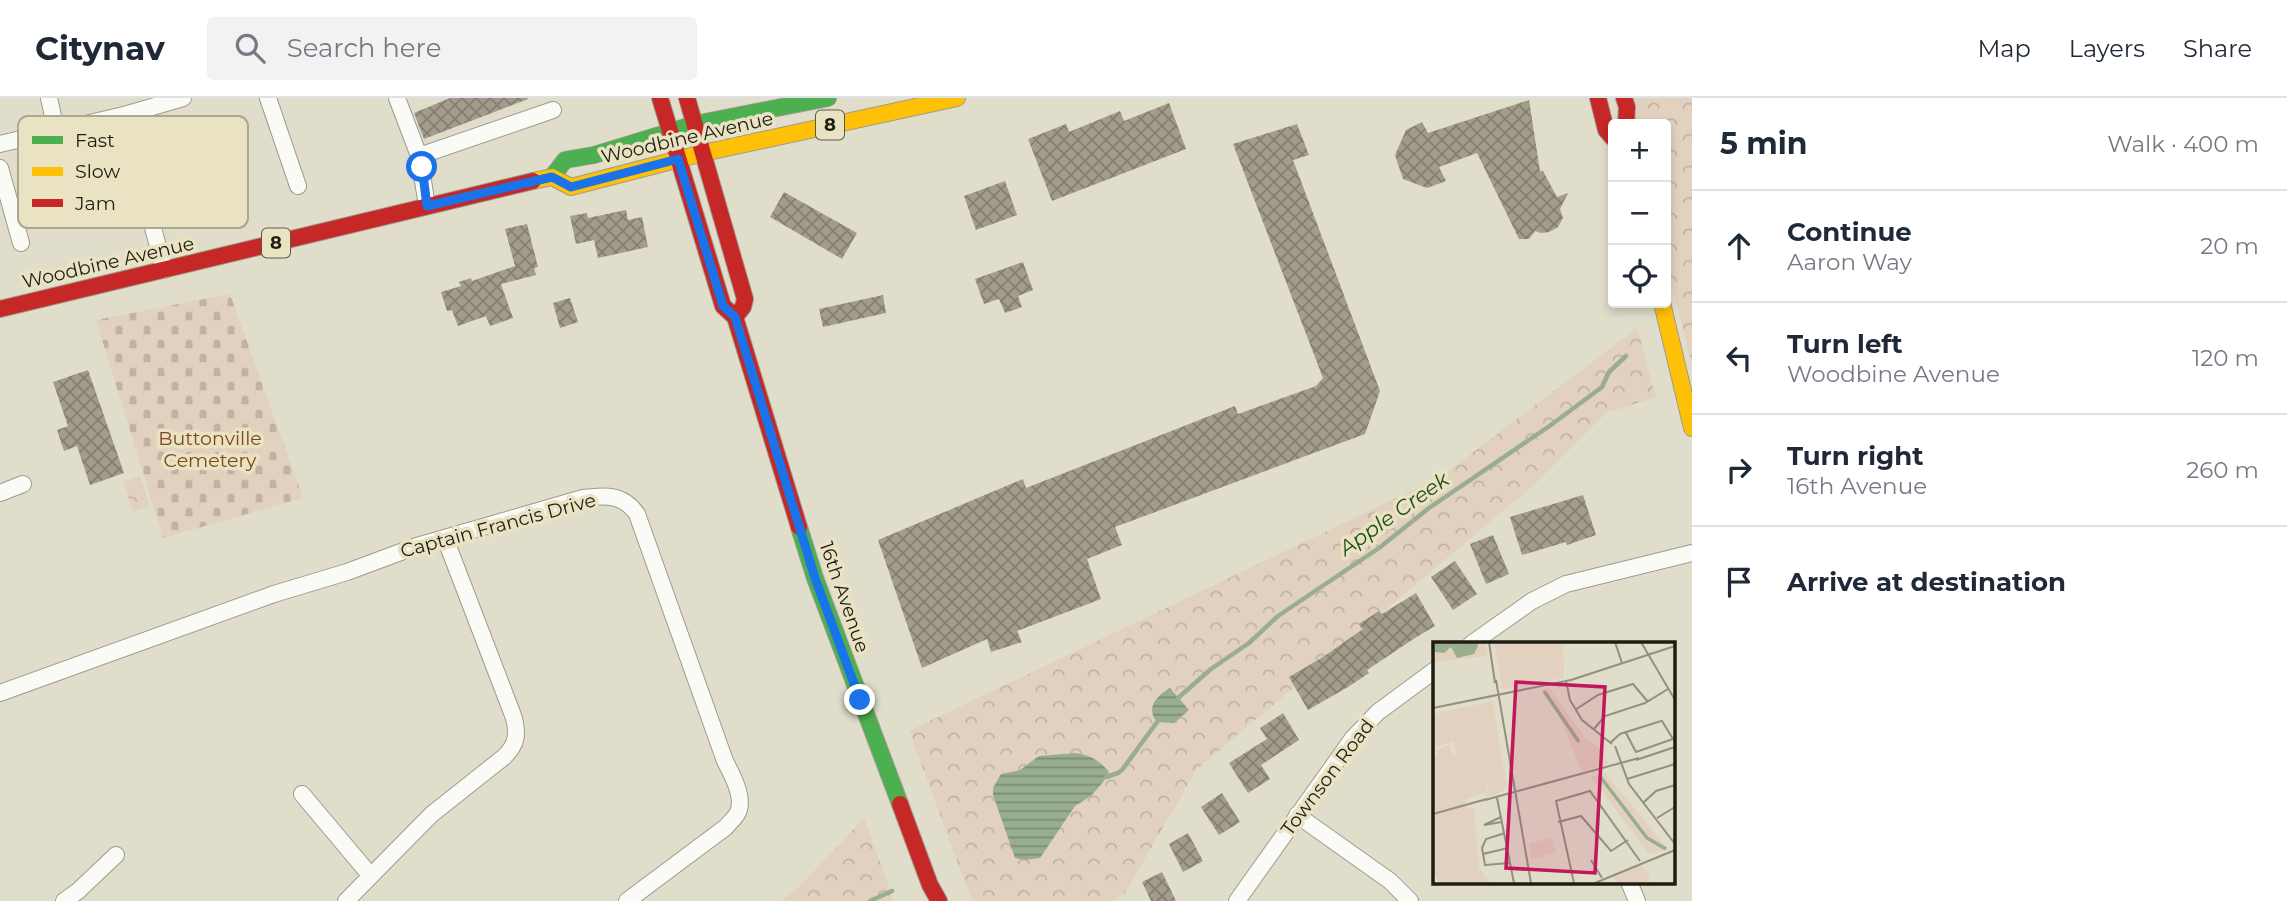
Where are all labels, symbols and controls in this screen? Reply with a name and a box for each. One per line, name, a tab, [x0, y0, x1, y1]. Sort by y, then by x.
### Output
search box	[207, 17, 697, 80]
text: Citynav	[35, 28, 165, 68]
icon: search	[231, 29, 269, 67]
text: Search here	[287, 32, 441, 64]
text: Map	[1977, 34, 2031, 63]
text: Layers	[2069, 34, 2145, 63]
text: Share	[2183, 34, 2252, 63]
street label: Woodbine Avenue	[599, 107, 775, 168]
road number: 8	[816, 110, 844, 140]
legend	[18, 116, 248, 228]
map controls	[1608, 119, 1671, 308]
button: +	[1608, 119, 1671, 182]
text: 5 min	[1720, 125, 1808, 162]
text: Fast	[75, 129, 115, 152]
text: Walk · 400 m	[2107, 130, 2259, 158]
route start	[406, 151, 437, 182]
text: Slow	[75, 160, 120, 183]
button: −	[1608, 182, 1671, 245]
text: Jam	[74, 192, 116, 215]
text: Continue	[1787, 216, 1912, 248]
icon: ahead	[1720, 227, 1758, 265]
road number: 8	[262, 228, 290, 258]
street label: Woodbine Avenue	[20, 232, 196, 293]
text: 20 m	[2200, 232, 2259, 260]
button: locate	[1608, 245, 1671, 308]
text: Aaron Way	[1787, 248, 1912, 276]
text: Turn left	[1787, 328, 1903, 360]
icon: left	[1720, 339, 1758, 377]
text: 120 m	[2192, 344, 2259, 372]
text: Woodbine Avenue	[1787, 360, 2000, 388]
park label: Buttonville Cemetery	[158, 427, 262, 472]
text: Turn right	[1787, 440, 1923, 472]
icon: right	[1720, 451, 1758, 489]
text: 260 m	[2186, 456, 2259, 484]
water label: Apple Creek	[1332, 466, 1455, 562]
text: 16th Avenue	[1787, 472, 1927, 500]
street label: Captain Francis Drive	[398, 488, 598, 563]
street label: 16th Avenue	[815, 539, 874, 656]
icon: arrive	[1720, 563, 1758, 601]
text: Arrive at destination	[1787, 566, 2066, 598]
inset map	[1433, 642, 1674, 884]
route end	[844, 684, 875, 715]
street label: Townson Road	[1276, 715, 1379, 840]

